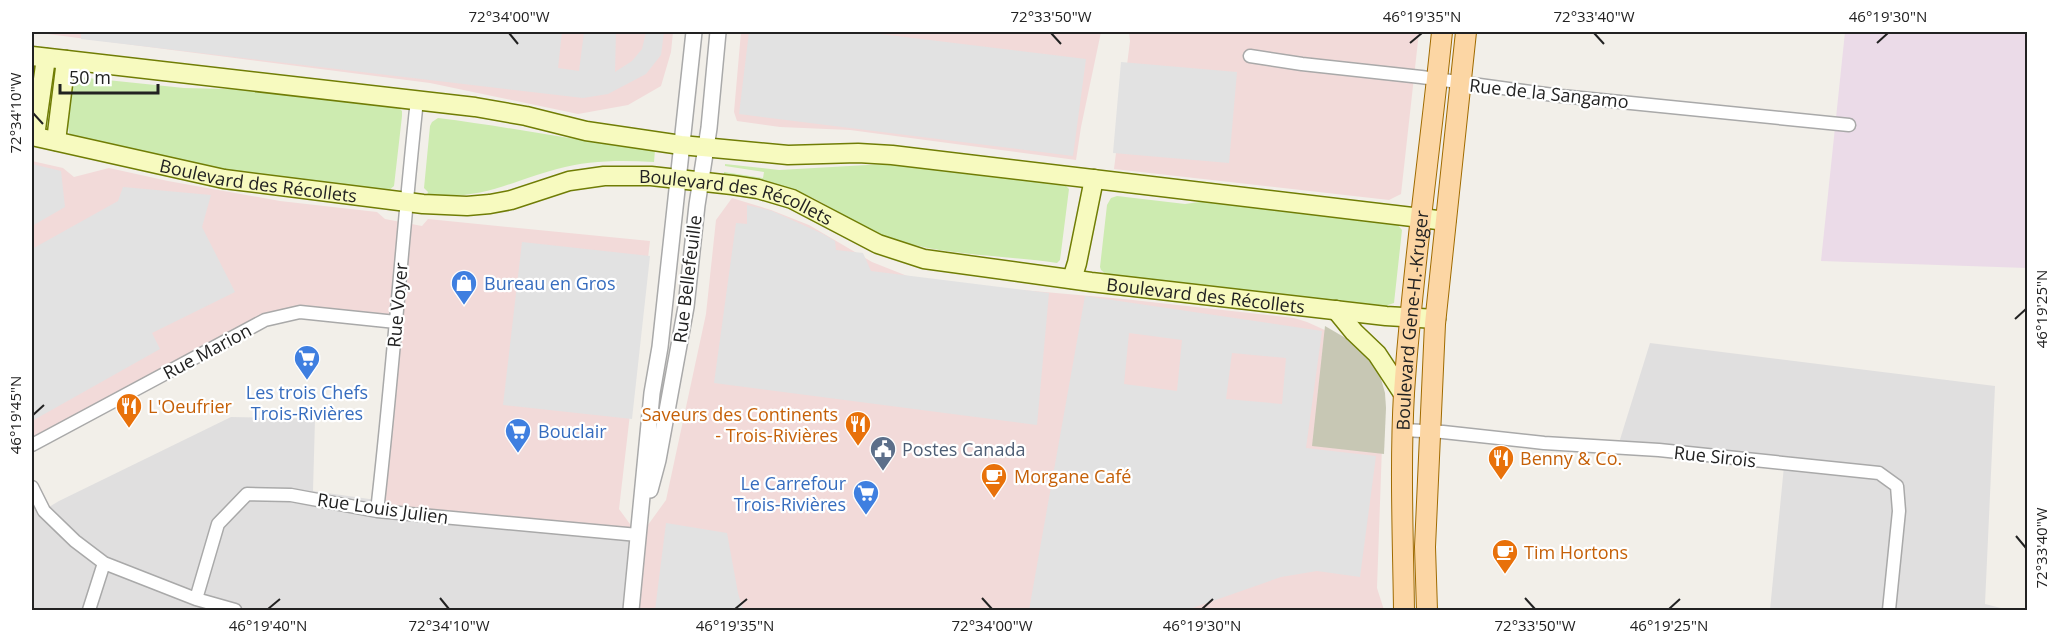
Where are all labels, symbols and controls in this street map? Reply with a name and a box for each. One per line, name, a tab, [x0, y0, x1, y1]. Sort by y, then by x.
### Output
text: 72°34'00"W	[469, 6, 550, 26]
text: 72°33'50"W	[1011, 6, 1092, 26]
text: 46°19'35"N	[1383, 6, 1461, 26]
text: 72°33'40"W	[1554, 6, 1635, 26]
text: 46°19'30"N	[1849, 6, 1927, 26]
scale bar	[60, 57, 158, 95]
text: 50 m	[69, 65, 111, 89]
text: 72°34'10"W	[5, 72, 25, 154]
street label: Rue de la Sangamo	[1468, 73, 1630, 113]
street label: Boulevard des Récollets	[157, 153, 358, 208]
street label: Boulevard des Récollets	[639, 164, 837, 230]
street label: Boulevard Gene-H.-Kruger	[1390, 208, 1434, 431]
street label: Rue Bellefeuille	[667, 214, 707, 344]
street label: Rue Voyer	[381, 261, 413, 348]
shop icon: Bureau en Gros	[449, 268, 479, 306]
text: 46°19'25"N	[2031, 270, 2051, 348]
place label: Bureau en Gros	[484, 271, 616, 295]
street label: Boulevard des Récollets	[1105, 272, 1306, 319]
street label: Rue Marion	[159, 318, 255, 384]
supermarket icon: Les trois Chefs Trois-Rivières	[292, 343, 322, 381]
text: 46°19'45"N	[5, 376, 25, 454]
place label: Les trois Chefs Trois-Rivières	[246, 380, 368, 425]
restaurant icon: L'Oeufrier	[114, 391, 144, 429]
place label: L'Oeufrier	[148, 394, 233, 418]
place label: Saveurs des Continents - Trois-Rivières	[642, 402, 838, 447]
restaurant icon: Saveurs des Continents - Trois-Rivières	[843, 409, 873, 447]
supermarket icon: Bouclair	[503, 416, 533, 454]
place label: Bouclair	[538, 419, 607, 443]
public building icon: Postes Canada	[868, 434, 898, 472]
place label: Postes Canada	[902, 437, 1025, 461]
street label: Rue Sirois	[1673, 440, 1757, 472]
restaurant icon: Benny & Co.	[1486, 443, 1516, 481]
place label: Benny & Co.	[1520, 446, 1622, 470]
cafe icon: Morgane Café	[979, 461, 1009, 499]
place label: Morgane Café	[1014, 464, 1131, 488]
place label: Le Carrefour Trois-Rivières	[734, 471, 847, 516]
supermarket icon: Le Carrefour Trois-Rivières	[851, 478, 881, 516]
street label: Rue Louis Julien	[316, 487, 450, 529]
text: 72°33'40"W	[2031, 507, 2051, 589]
cafe icon: Tim Hortons	[1490, 537, 1520, 575]
place label: Tim Hortons	[1524, 540, 1628, 564]
text: 46°19'40"N	[229, 615, 307, 635]
text: 72°34'10"W	[409, 615, 490, 635]
text: 46°19'35"N	[696, 615, 774, 635]
text: 72°34'00"W	[952, 615, 1033, 635]
text: 46°19'30"N	[1163, 615, 1241, 635]
text: 72°33'50"W	[1495, 615, 1576, 635]
text: 46°19'25"N	[1630, 615, 1708, 635]

